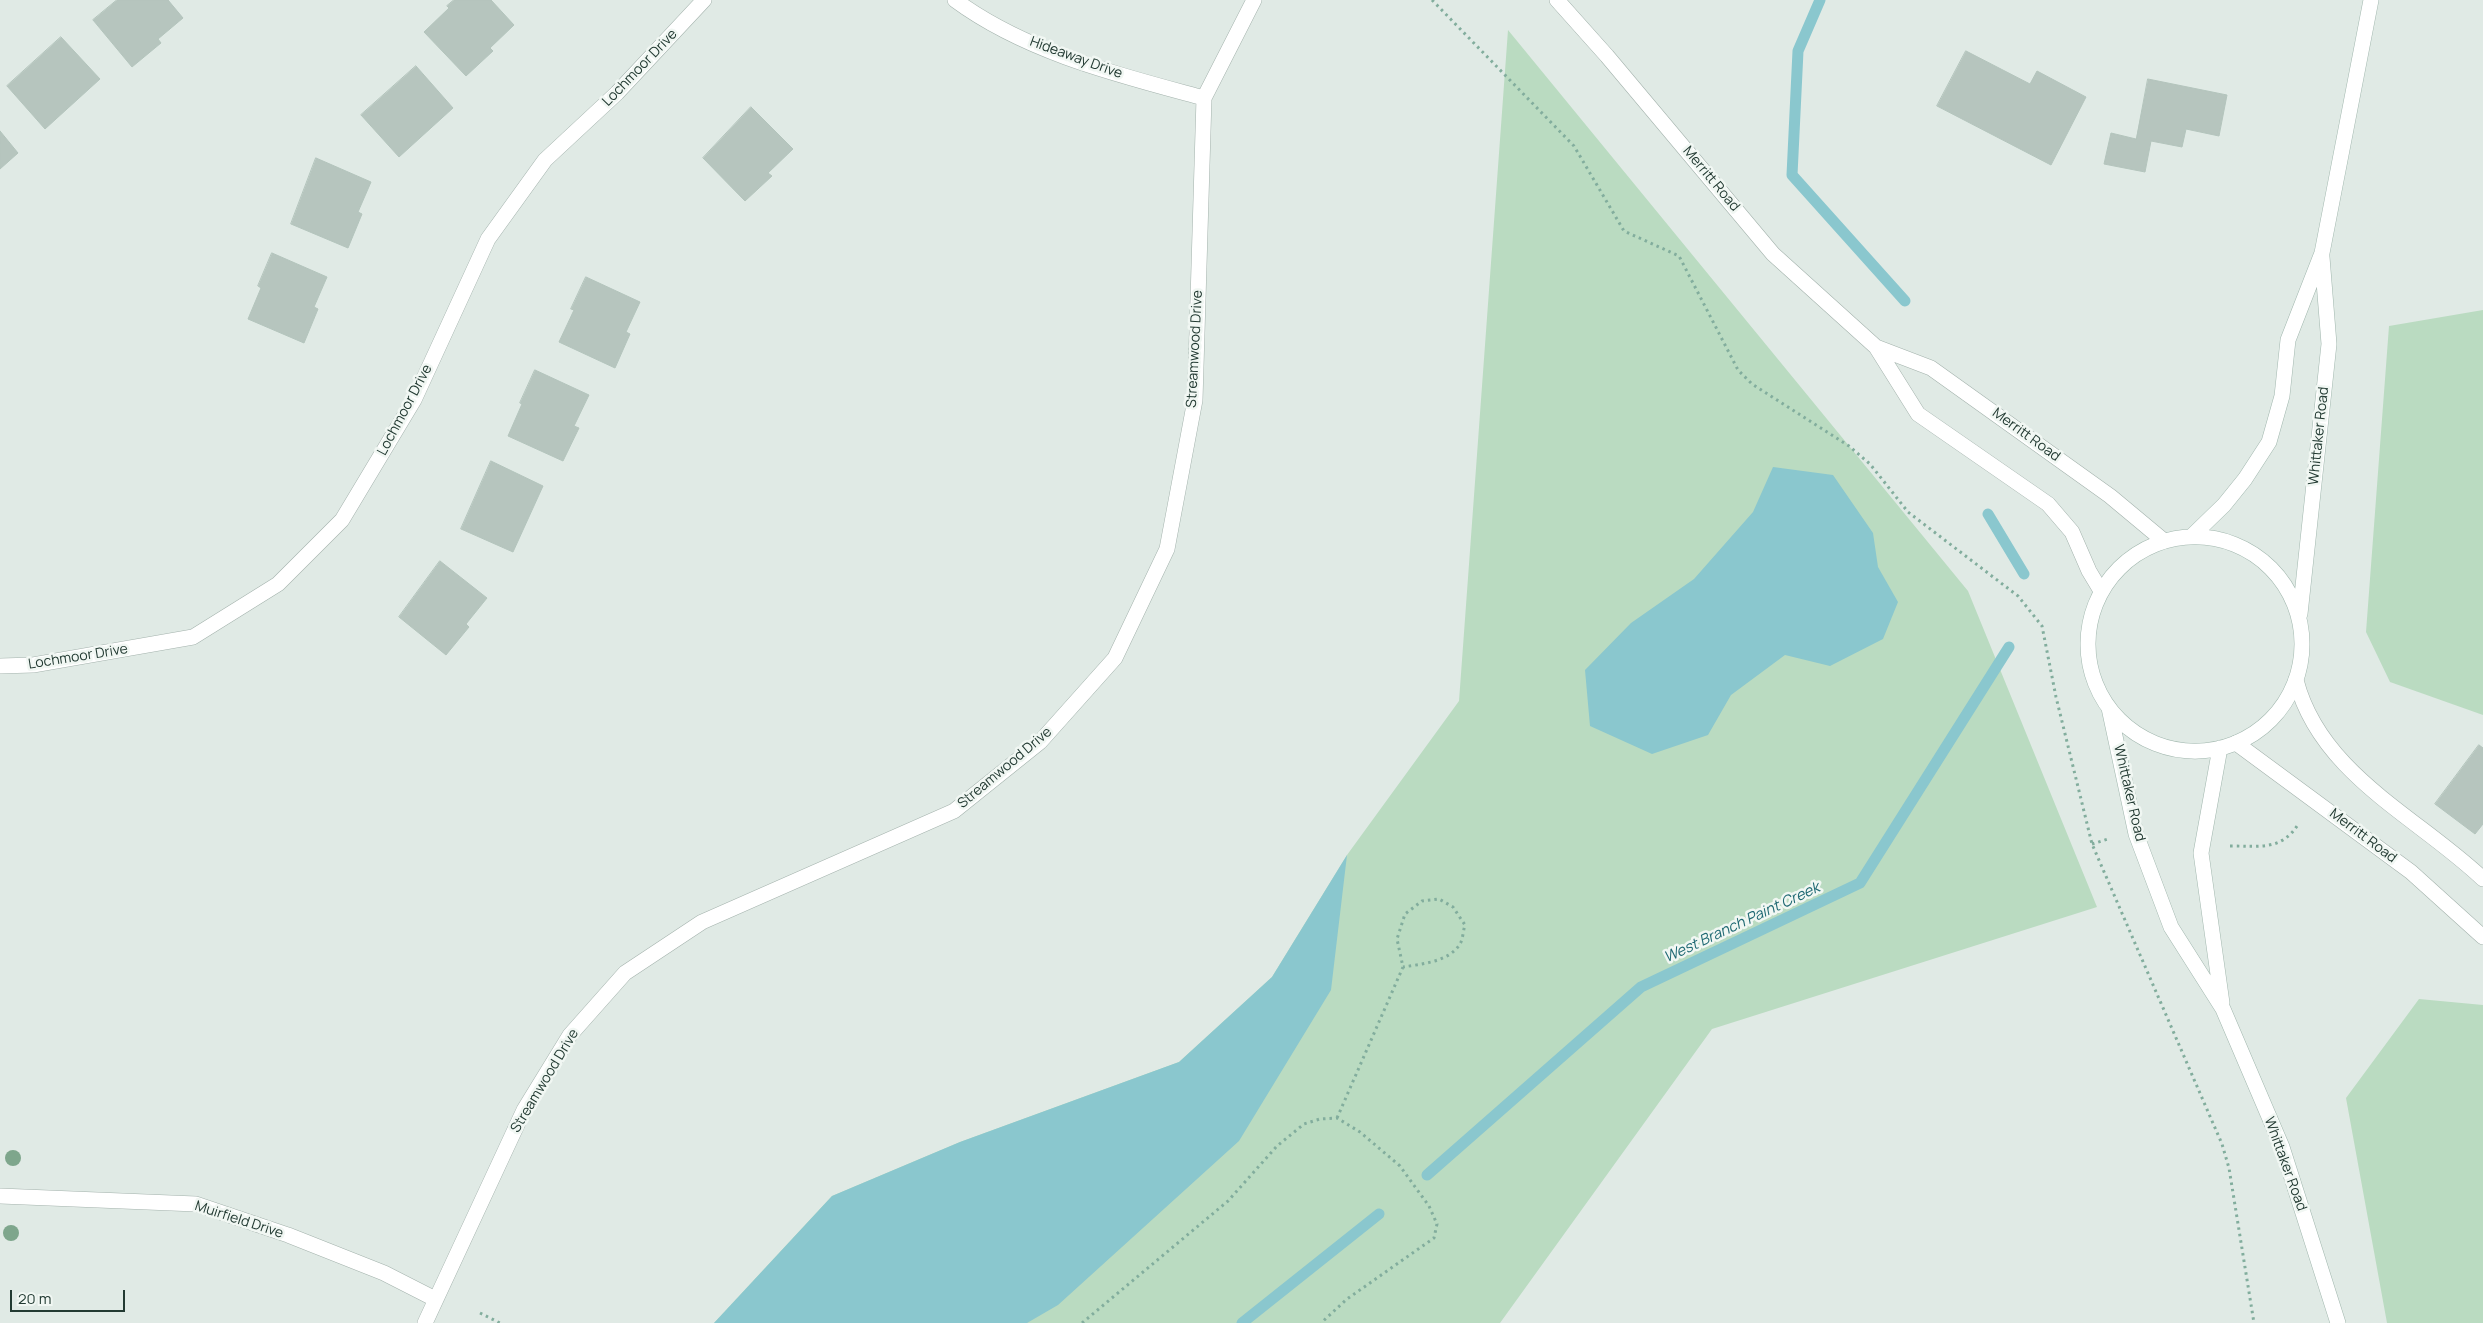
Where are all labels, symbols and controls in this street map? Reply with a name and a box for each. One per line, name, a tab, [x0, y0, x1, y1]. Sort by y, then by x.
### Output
street label: Lochmoor Drive	[599, 26, 681, 110]
street label: Hideaway Drive	[1027, 33, 1125, 83]
street label: Merritt Road	[1679, 143, 1743, 215]
street label: Streamwood Drive	[1184, 290, 1206, 408]
street label: Lochmoor Drive	[374, 362, 436, 458]
street label: Whittaker Road	[2305, 386, 2333, 486]
street label: Merritt Road	[1989, 405, 2063, 465]
street label: Lochmoor Drive	[27, 641, 129, 673]
street label: Streamwood Drive	[955, 724, 1055, 812]
street label: Whittaker Road	[2110, 743, 2148, 843]
street label: Merritt Road	[2326, 805, 2400, 867]
water label: West Branch Paint Creek	[1661, 879, 1823, 967]
street label: Streamwood Drive	[507, 1026, 583, 1136]
street label: Whittaker Road	[2260, 1115, 2310, 1213]
street label: Muirfield Drive	[193, 1198, 285, 1242]
scale bar	[12, 1280, 128, 1312]
text: 20 m	[18, 1288, 51, 1309]

